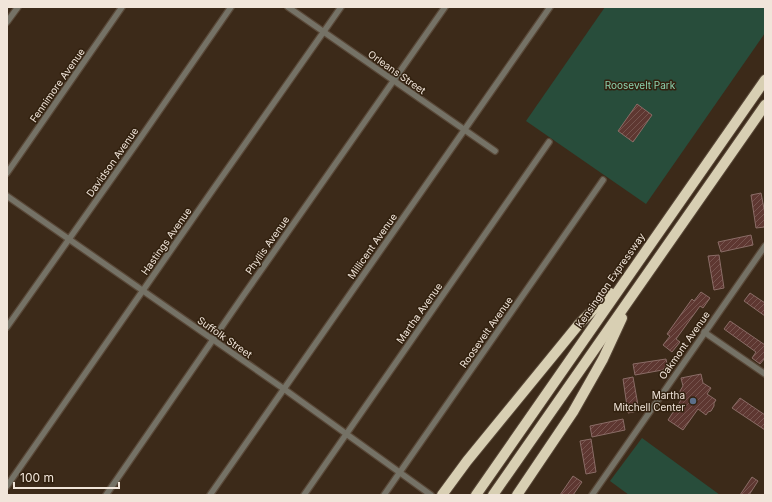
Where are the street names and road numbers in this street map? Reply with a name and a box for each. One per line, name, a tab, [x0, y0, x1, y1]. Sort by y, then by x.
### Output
street label: Fennimore Avenue	[27, 46, 87, 124]
street label: Orleans Street	[366, 48, 429, 97]
street label: Davidson Avenue	[84, 125, 141, 199]
street label: Hastings Avenue	[138, 205, 194, 277]
street label: Millicent Avenue	[345, 211, 399, 281]
street label: Phyllis Avenue	[242, 213, 292, 276]
street label: Kensington Expressway	[573, 230, 647, 330]
street label: Martha Avenue	[394, 280, 444, 346]
street label: Roosevelt Avenue	[457, 294, 515, 370]
street label: Oakmont Avenue	[656, 308, 712, 381]
street label: Suffolk Street	[195, 314, 255, 361]

